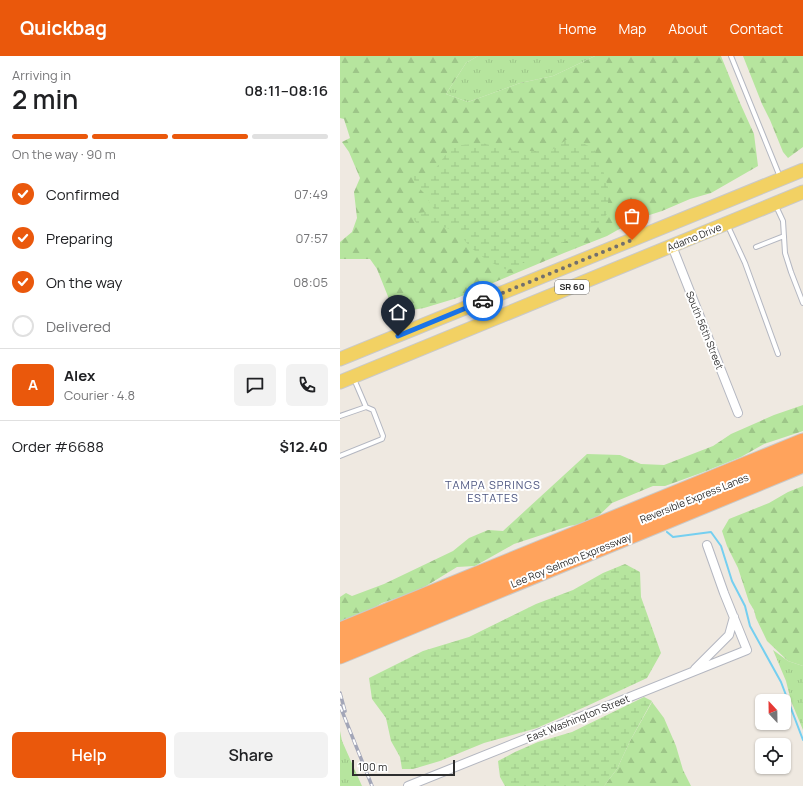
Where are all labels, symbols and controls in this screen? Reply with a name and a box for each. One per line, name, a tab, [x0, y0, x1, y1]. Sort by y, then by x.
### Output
text: Quickbag	[20, 15, 107, 41]
text: Home	[559, 19, 596, 38]
text: Map	[618, 19, 646, 38]
text: About	[668, 19, 708, 38]
text: Contact	[730, 19, 783, 38]
text: Arriving in	[12, 66, 71, 84]
text: 08:11–08:16	[244, 80, 328, 101]
text: 2 min	[12, 81, 78, 117]
text: On the way · 90 m	[12, 145, 116, 163]
icon: check	[12, 183, 34, 205]
text: Confirmed	[46, 184, 119, 205]
text: 07:49	[294, 185, 328, 203]
pin	[615, 199, 649, 240]
icon: bag	[621, 205, 643, 227]
street label: Adamo Drive	[665, 220, 723, 254]
icon: check	[12, 227, 34, 249]
text: Preparing	[46, 228, 113, 249]
text: 07:57	[296, 229, 328, 247]
icon: check	[12, 271, 34, 293]
text: On the way	[46, 272, 122, 293]
text: 08:05	[293, 273, 328, 291]
road number: SR 60	[555, 280, 589, 294]
courier	[463, 281, 503, 321]
street label: South 56th Street	[683, 289, 727, 371]
icon: car	[472, 290, 494, 312]
pin	[381, 295, 415, 336]
icon: home	[387, 301, 409, 323]
text: Delivered	[46, 316, 111, 337]
button: chat	[234, 364, 276, 406]
button: phone	[286, 364, 328, 406]
text: Alex	[64, 365, 95, 386]
text: A	[28, 374, 38, 395]
text: Courier · 4.8	[64, 386, 135, 404]
text: Order #6688	[12, 436, 104, 457]
text: $12.40	[280, 436, 328, 457]
street label: Reversible Express Lanes	[638, 470, 750, 526]
district label: TAMPA SPRINGS ESTATES	[445, 477, 541, 505]
street label: Lee Roy Selmon Expressway	[508, 529, 634, 591]
street label: East Washington Street	[525, 691, 631, 745]
north arrow	[755, 694, 791, 730]
map controls	[755, 694, 791, 774]
button: Help	[12, 732, 166, 778]
button: Share	[174, 732, 328, 778]
button: locate	[755, 738, 791, 774]
scale bar	[352, 758, 455, 777]
text: 100 m	[358, 759, 387, 774]

